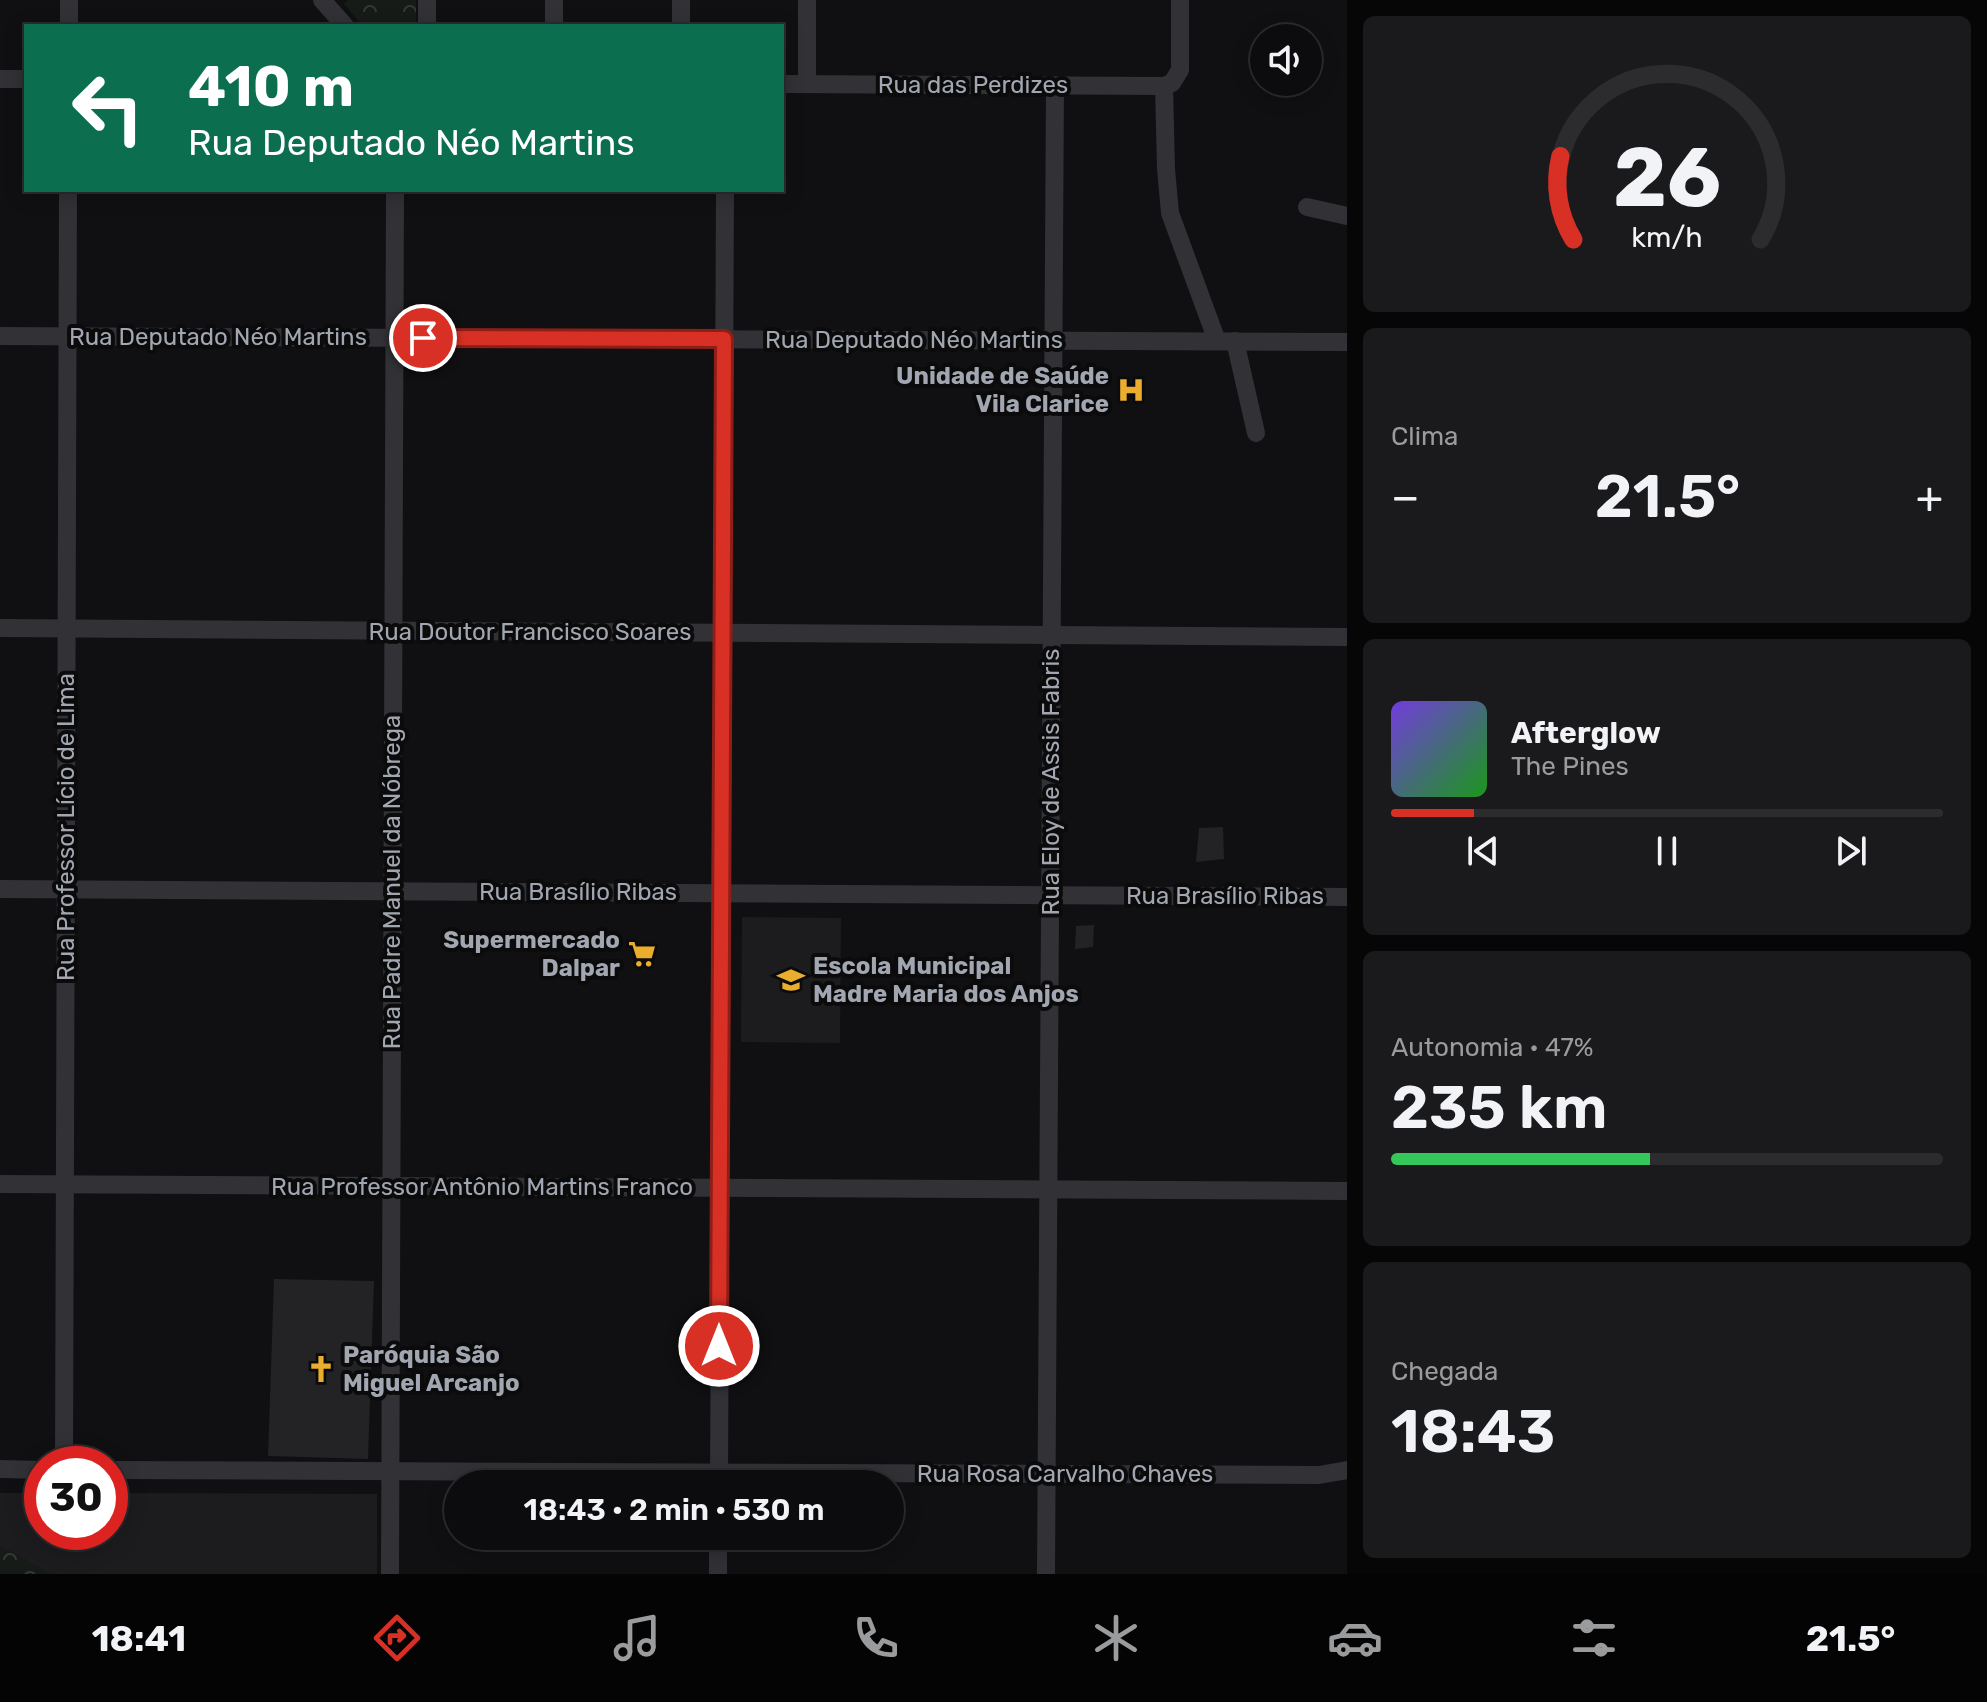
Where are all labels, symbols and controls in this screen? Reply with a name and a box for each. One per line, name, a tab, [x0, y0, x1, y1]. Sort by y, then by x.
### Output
map controls	[1250, 24, 1322, 96]
button: sound	[1250, 24, 1322, 96]
text: 410 m	[188, 54, 354, 120]
icon: left	[56, 56, 160, 160]
street label: Rua das Perdizes	[878, 71, 1068, 99]
text: Rua Deputado Néo Martins	[188, 121, 635, 164]
text: 26	[1613, 127, 1721, 226]
text: km/h	[1631, 220, 1703, 254]
pin	[389, 304, 457, 372]
icon: arrive	[401, 316, 445, 360]
street label: Rua Deputado Néo Martins	[69, 323, 367, 351]
street label: Rua Deputado Néo Martins	[765, 326, 1063, 354]
place label: Unidade de Saúde Vila Clarice	[896, 362, 1109, 418]
hospital icon: Unidade de Saúde Vila Clarice	[1116, 375, 1146, 405]
text: Clima	[1391, 421, 1458, 452]
text: 21.5°	[1595, 461, 1740, 532]
text: −	[1391, 471, 1420, 523]
text: +	[1916, 471, 1943, 523]
street label: Rua Doutor Francisco Soares	[369, 618, 691, 646]
street label: Rua Eloy de Assis Fabris	[1037, 649, 1065, 915]
street label: Rua Professor Lício de Lima	[52, 673, 80, 981]
street label: Rua Padre Manuel da Nóbrega	[378, 715, 406, 1049]
text: Afterglow	[1511, 715, 1661, 751]
text: The Pines	[1511, 751, 1629, 782]
icon: previous	[1461, 829, 1505, 873]
icon: pause	[1645, 829, 1689, 873]
icon: next	[1829, 829, 1873, 873]
street label: Rua Brasílio Ribas	[479, 878, 677, 906]
street label: Rua Brasílio Ribas	[1126, 882, 1324, 910]
place label: Supermercado Dalpar	[443, 926, 620, 982]
supermarket icon: Supermercado Dalpar	[627, 939, 657, 969]
place label: Escola Municipal Madre Maria dos Anjos	[813, 952, 1079, 1008]
school or university icon: Escola Municipal Madre Maria dos Anjos	[776, 965, 806, 995]
text: Autonomia · 47%	[1391, 1032, 1594, 1063]
text: 235 km	[1391, 1072, 1607, 1143]
street label: Rua Professor Antônio Martins Franco	[271, 1173, 693, 1201]
position arrow	[677, 1304, 761, 1388]
place label: Paróquia São Miguel Arcanjo	[343, 1341, 520, 1397]
church icon: Paróquia São Miguel Arcanjo	[306, 1354, 336, 1384]
text: Chegada	[1391, 1356, 1498, 1387]
text: 18:43	[1391, 1396, 1555, 1467]
speed limit sign: 30	[24, 1446, 128, 1550]
street label: Rua Rosa Carvalho Chaves	[917, 1460, 1213, 1488]
text: 18:43 · 2 min · 530 m	[524, 1492, 824, 1528]
icon: directions	[369, 1610, 425, 1666]
icon: music	[609, 1610, 665, 1666]
icon: phone	[848, 1610, 904, 1666]
icon: climate	[1088, 1610, 1144, 1666]
icon: car	[1327, 1610, 1383, 1666]
icon: filters	[1566, 1610, 1622, 1666]
text: 18:41	[92, 1617, 186, 1660]
text: 21.5°	[1806, 1617, 1895, 1660]

